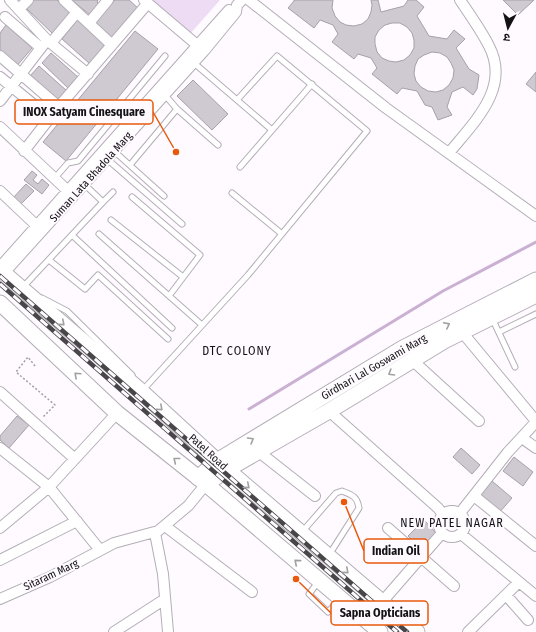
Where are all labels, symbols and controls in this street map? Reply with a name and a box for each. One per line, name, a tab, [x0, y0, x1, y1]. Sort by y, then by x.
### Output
north arrow	[488, 8, 528, 48]
text: उ	[502, 31, 511, 44]
callout: INOX Satyam Cinesquare	[15, 100, 153, 124]
text: INOX Satyam Cinesquare	[23, 105, 145, 119]
street label: Suman Lata Bhadola Marg	[47, 129, 135, 225]
one-way arrow	[57, 318, 64, 325]
one-way arrow	[443, 322, 451, 330]
street label: Girdhari Lal Goswami Marg	[319, 331, 430, 403]
district label: DTC COLONY	[202, 344, 272, 358]
one-way arrow	[388, 369, 395, 376]
one-way arrow	[74, 372, 82, 380]
one-way arrow	[155, 403, 162, 410]
street label: Patel Road	[186, 431, 230, 473]
one-way arrow	[247, 438, 254, 445]
one-way arrow	[173, 457, 180, 464]
one-way arrow	[242, 481, 250, 488]
district label: NEW PATEL NAGAR	[400, 516, 504, 530]
callout: Indian Oil	[364, 539, 428, 563]
text: Indian Oil	[372, 544, 421, 558]
street label: Sitaram Marg	[21, 556, 81, 593]
one-way arrow	[294, 559, 302, 566]
one-way arrow	[341, 566, 348, 573]
callout: Sapna Opticians	[331, 601, 428, 625]
text: Sapna Opticians	[340, 606, 421, 620]

